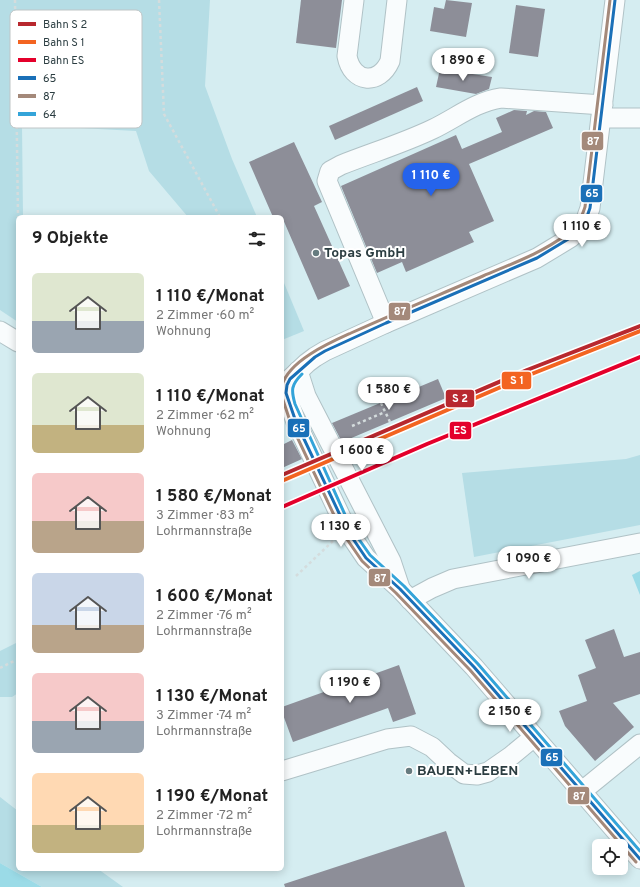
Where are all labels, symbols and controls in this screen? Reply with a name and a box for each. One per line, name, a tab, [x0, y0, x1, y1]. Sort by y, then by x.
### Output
legend	[10, 10, 142, 128]
text: Bahn S 2	[43, 18, 87, 32]
text: Bahn S 1	[43, 36, 85, 50]
pin: 1 890 €	[426, 48, 500, 82]
text: 1 890 €	[441, 53, 485, 69]
text: Bahn ES	[43, 54, 84, 68]
text: 65	[43, 72, 57, 86]
text: 87	[43, 90, 56, 104]
text: 64	[43, 108, 57, 122]
line badge: 87	[581, 131, 604, 151]
text: 87	[587, 135, 599, 149]
pin: 1 110 €	[394, 163, 468, 197]
text: 1 110 €	[412, 168, 450, 184]
line badge: 65	[580, 184, 603, 203]
text: 65	[585, 187, 599, 201]
pin: 1 110 €	[545, 214, 619, 248]
text: 1 110 €	[563, 219, 601, 235]
text: 9 Objekte	[32, 228, 109, 250]
icon: filters	[246, 228, 268, 250]
place label: Topas GmbH	[324, 245, 405, 262]
marker: Topas GmbH	[311, 248, 321, 258]
text: 1 110 €/Monat	[156, 286, 265, 308]
icon: home	[64, 289, 112, 337]
line badge: 87	[388, 302, 411, 321]
text: 87	[394, 305, 406, 319]
text: 2 Zimmer · 60 m²	[156, 308, 254, 324]
text: Wohnung	[156, 324, 211, 340]
line badge: S 1	[501, 371, 532, 390]
text: S 1	[510, 374, 524, 388]
pin: 1 580 €	[352, 377, 426, 411]
text: 1 580 €	[367, 382, 411, 398]
text: 1 110 €/Monat	[156, 386, 265, 408]
icon: home	[64, 389, 112, 437]
line badge: S 2	[445, 389, 475, 408]
text: S 2	[452, 392, 468, 406]
text: 2 Zimmer · 62 m²	[156, 408, 254, 424]
line badge: 65	[287, 418, 310, 438]
line badge: ES	[449, 421, 472, 440]
text: 65	[292, 422, 306, 436]
text: Wohnung	[156, 424, 211, 440]
text: ES	[453, 424, 467, 438]
pin: 1 600 €	[325, 438, 399, 472]
text: 1 600 €	[339, 443, 385, 459]
text: 1 580 €/Monat	[156, 486, 272, 508]
icon: home	[64, 489, 112, 537]
text: 3 Zimmer · 83 m²	[156, 508, 254, 524]
pin: 1 130 €	[304, 514, 378, 548]
text: 1 130 €	[320, 519, 362, 535]
text: Lohrmannstraße	[156, 524, 252, 540]
pin: 1 090 €	[492, 546, 566, 580]
text: 1 090 €	[506, 551, 552, 567]
line badge: 87	[368, 568, 391, 587]
text: 87	[374, 572, 386, 586]
text: 1 600 €/Monat	[156, 586, 273, 608]
icon: home	[64, 589, 112, 637]
text: 2 Zimmer · 76 m²	[156, 608, 252, 624]
text: Lohrmannstraße	[156, 624, 252, 640]
pin: 1 190 €	[313, 670, 387, 704]
text: 1 190 €	[329, 675, 371, 691]
text: 1 130 €/Monat	[156, 686, 268, 708]
icon: home	[64, 689, 112, 737]
pin: 2 150 €	[473, 699, 547, 733]
text: 2 150 €	[488, 704, 532, 720]
text: 3 Zimmer · 74 m²	[156, 708, 251, 724]
text: Lohrmannstraße	[156, 724, 252, 740]
line badge: 65	[540, 748, 563, 767]
text: 65	[545, 751, 559, 765]
place label: BAUEN+LEBEN	[417, 763, 518, 780]
marker: BAUEN+LEBEN	[404, 766, 414, 776]
text: 1 190 €/Monat	[156, 786, 268, 808]
line badge: 87	[567, 786, 590, 805]
icon: home	[64, 789, 112, 837]
text: 87	[573, 790, 585, 804]
text: 2 Zimmer · 72 m²	[156, 808, 252, 824]
text: Lohrmannstraße	[156, 824, 252, 840]
map controls	[592, 839, 628, 875]
button: locate	[592, 839, 628, 875]

